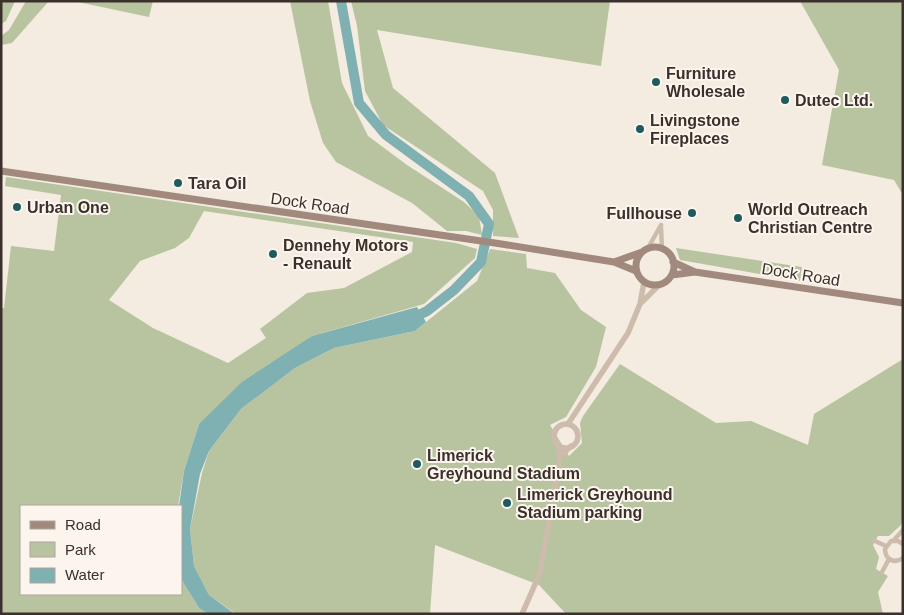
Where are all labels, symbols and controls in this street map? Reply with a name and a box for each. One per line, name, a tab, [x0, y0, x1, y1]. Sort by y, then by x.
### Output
place label: Furniture Wholesale	[666, 65, 745, 100]
marker: Furniture Wholesale	[650, 76, 662, 88]
place label: Dutec Ltd.	[795, 92, 873, 109]
marker: Dutec Ltd.	[779, 94, 791, 106]
place label: Livingstone Fireplaces	[650, 112, 740, 147]
marker: Livingstone Fireplaces	[634, 123, 646, 135]
place label: Tara Oil	[188, 175, 246, 192]
marker: Tara Oil	[172, 177, 184, 189]
street label: Dock Road	[270, 190, 350, 217]
place label: Urban One	[27, 199, 109, 216]
marker: Urban One	[11, 201, 23, 213]
place label: World Outreach Christian Centre	[748, 201, 873, 236]
place label: Fullhouse	[606, 205, 682, 222]
marker: Fullhouse	[686, 207, 698, 219]
marker: World Outreach Christian Centre	[732, 212, 744, 224]
place label: Dennehy Motors - Renault	[283, 237, 408, 272]
marker: Dennehy Motors - Renault	[267, 248, 279, 260]
street label: Dock Road	[761, 260, 841, 289]
place label: Limerick Greyhound Stadium	[427, 447, 580, 482]
marker: Limerick Greyhound Stadium	[411, 458, 423, 470]
place label: Limerick Greyhound Stadium parking	[517, 486, 673, 521]
marker: Limerick Greyhound Stadium parking	[501, 497, 513, 509]
legend	[20, 505, 182, 595]
text: Road	[65, 516, 101, 533]
text: Park	[65, 541, 96, 558]
text: Water	[65, 566, 104, 583]

